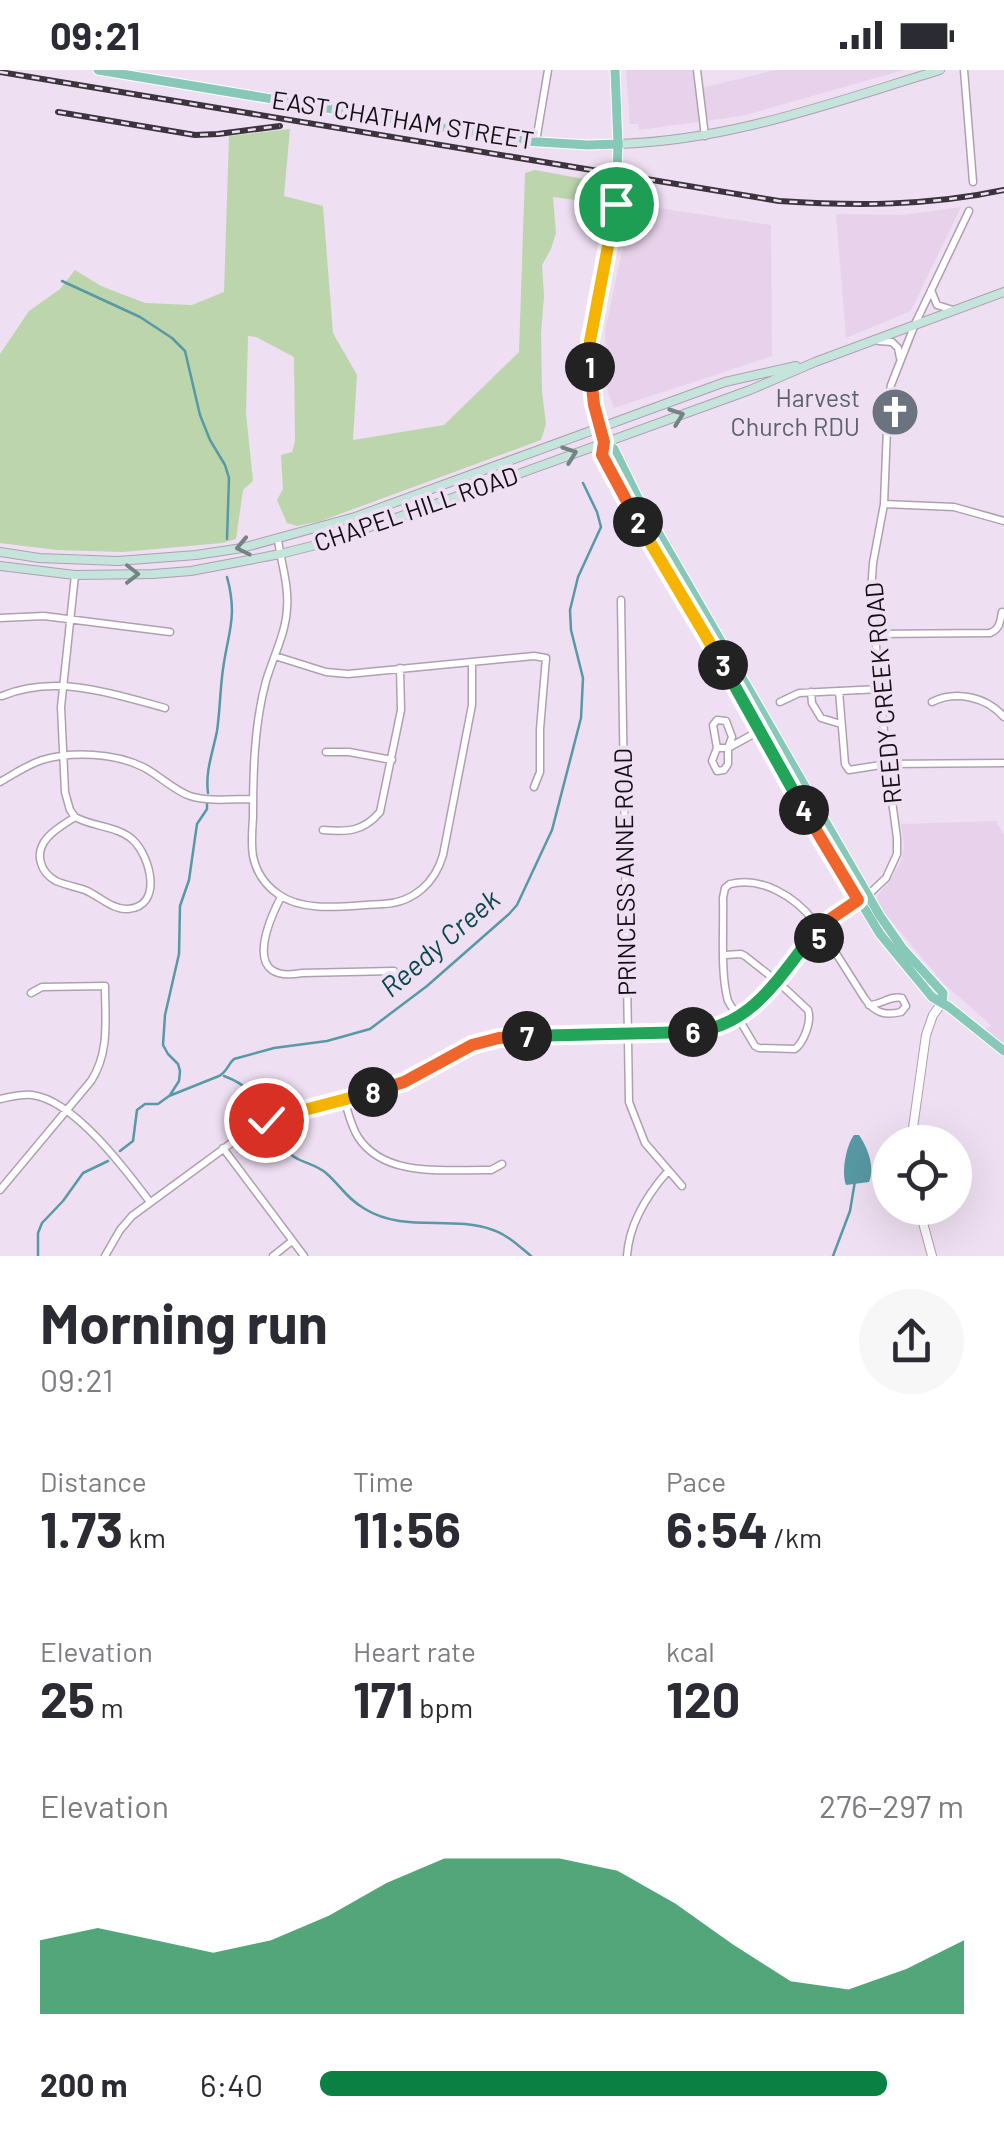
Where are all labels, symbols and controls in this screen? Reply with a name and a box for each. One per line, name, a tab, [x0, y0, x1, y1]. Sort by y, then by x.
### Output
text: 09:21	[50, 12, 140, 58]
street label: EAST CHATHAM STREET	[270, 83, 536, 155]
pin	[574, 162, 659, 247]
icon: arrive	[589, 177, 644, 232]
pin: 1	[565, 342, 615, 392]
text: 1	[585, 350, 595, 384]
place label: Harvest Church RDU	[731, 382, 860, 441]
church icon: Harvest Church RDU	[869, 386, 921, 438]
one-way arrow	[668, 407, 685, 428]
one-way arrow	[560, 446, 578, 466]
street label: CHAPEL HILL ROAD	[310, 459, 522, 557]
pin: 2	[613, 497, 663, 547]
text: 2	[630, 505, 646, 539]
one-way arrow	[235, 536, 252, 557]
one-way arrow	[124, 564, 140, 585]
street label: REEDY CREEK ROAD	[857, 581, 907, 805]
pin: 3	[698, 640, 748, 690]
text: 3	[715, 648, 731, 682]
street label: PRINCESS ANNE ROAD	[607, 748, 641, 996]
pin: 4	[779, 785, 829, 835]
text: 4	[796, 793, 812, 827]
water label: Reedy Creek	[373, 881, 506, 1003]
pin: 5	[794, 913, 844, 963]
text: 5	[811, 921, 827, 955]
pin: 6	[668, 1007, 718, 1057]
pin: 7	[502, 1011, 552, 1061]
text: 6	[685, 1015, 701, 1049]
text: 7	[520, 1019, 534, 1053]
pin: 8	[348, 1067, 398, 1117]
text: 8	[365, 1075, 381, 1109]
pin	[224, 1078, 309, 1163]
icon: check	[239, 1093, 294, 1148]
map controls	[872, 1125, 972, 1225]
button: locate	[872, 1125, 972, 1225]
text: Morning run	[40, 1289, 328, 1355]
button: share	[859, 1289, 964, 1394]
text: 09:21	[40, 1360, 114, 1398]
text: Distance	[40, 1464, 147, 1498]
text: Time	[353, 1464, 414, 1498]
text: Pace	[666, 1464, 726, 1498]
text: 1.73	[40, 1498, 123, 1558]
text: 11:56	[353, 1498, 461, 1558]
text: 6:54	[666, 1498, 768, 1558]
text: km	[123, 1520, 166, 1554]
text: /km	[768, 1520, 822, 1554]
text: Elevation	[40, 1634, 153, 1668]
text: Heart rate	[353, 1634, 476, 1668]
text: kcal	[666, 1634, 715, 1668]
text: 25	[40, 1668, 95, 1728]
text: 171	[353, 1668, 414, 1728]
text: 120	[666, 1668, 740, 1728]
text: m	[95, 1690, 124, 1724]
text: bpm	[414, 1690, 473, 1724]
text: Elevation	[40, 1786, 169, 1824]
text: 276–297 m	[819, 1786, 964, 1824]
text: 200 m	[40, 2065, 128, 2103]
text: 6:40	[200, 2065, 263, 2103]

